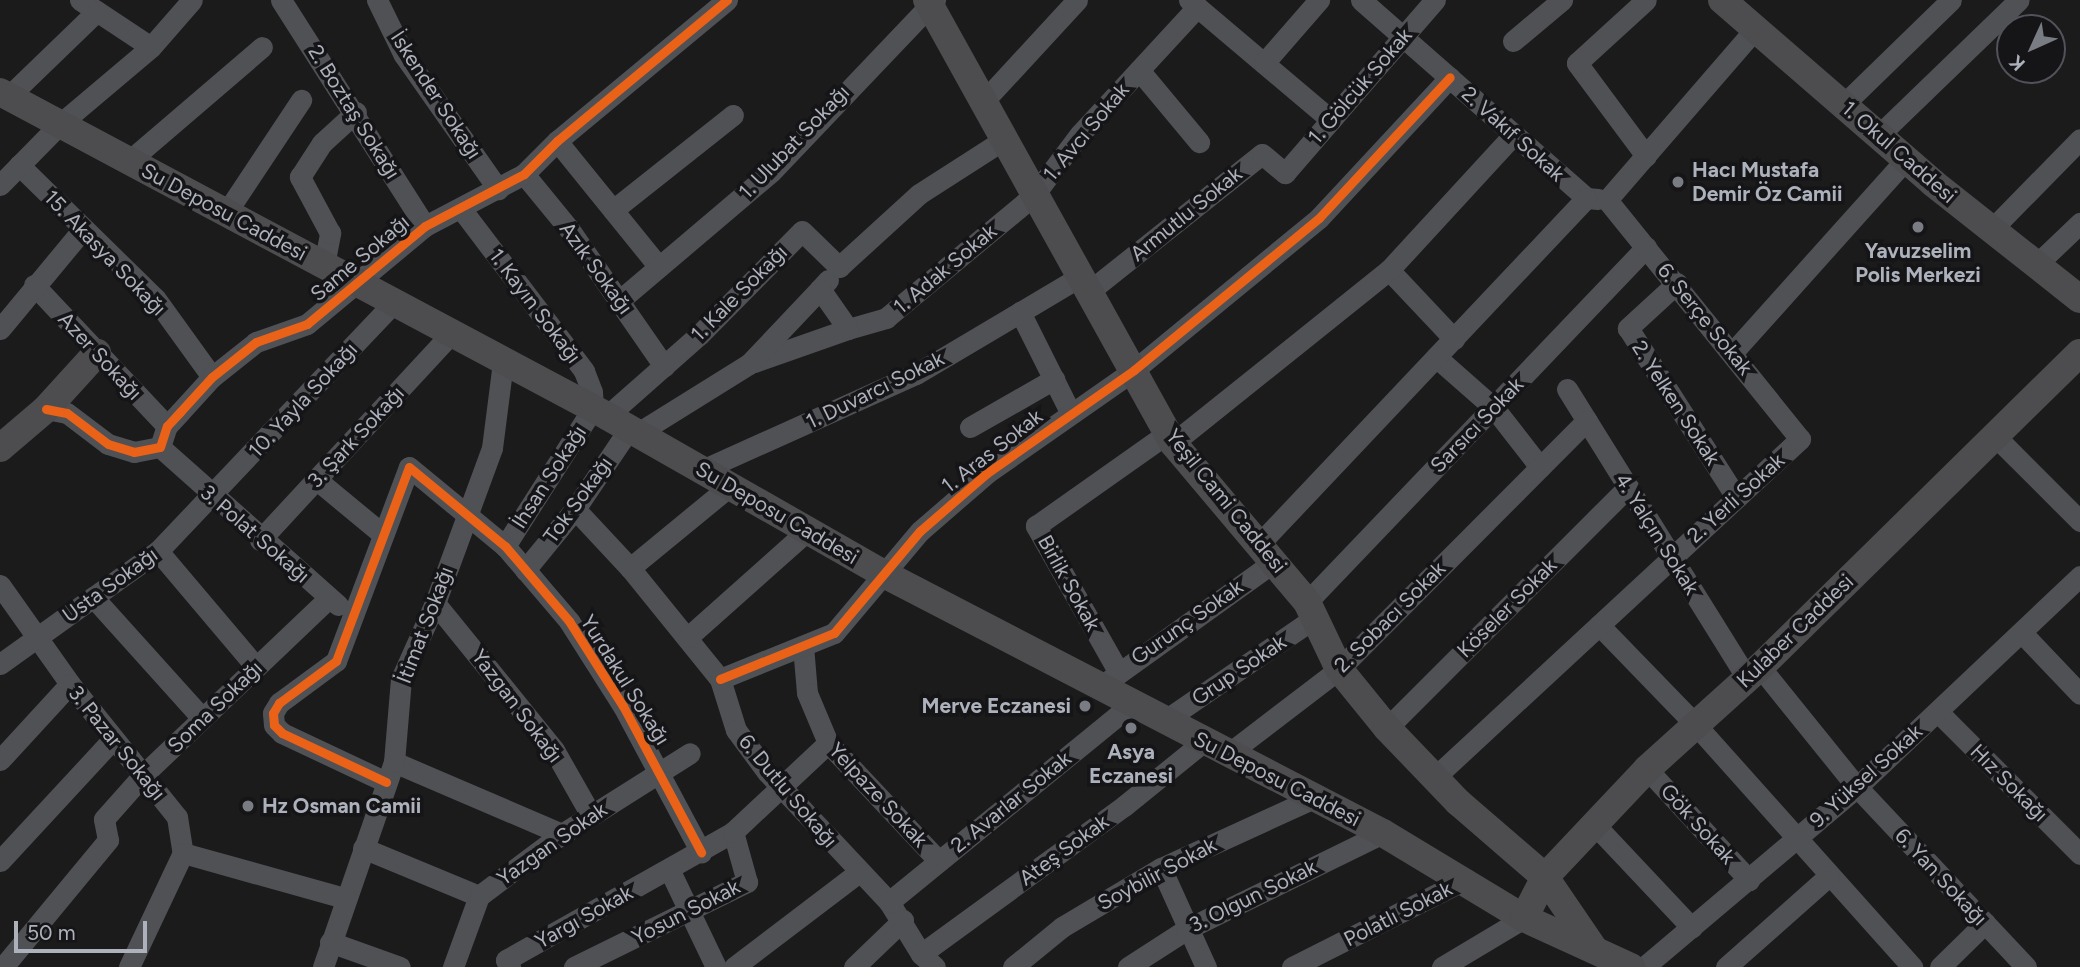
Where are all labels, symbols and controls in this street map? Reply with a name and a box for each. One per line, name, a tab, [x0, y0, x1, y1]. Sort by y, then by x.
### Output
north arrow	[1996, 14, 2066, 84]
street label: 1. Gölcük Sokak	[1303, 23, 1417, 149]
street label: İskender Sokağı	[385, 26, 487, 164]
street label: 2. Boztaş Sokağı	[303, 40, 405, 184]
text: K	[2005, 50, 2030, 75]
street label: 1. Avcı Sokak	[1038, 78, 1134, 186]
street label: 1. Ulubat Sokağı	[733, 80, 855, 204]
street label: 2. Vakıf Sokak	[1456, 81, 1570, 187]
street label: 1. Okul Caddesi	[1837, 96, 1961, 208]
place label: Hacı Mustafa Demir Öz Camii	[1692, 157, 1842, 207]
street label: Su Deposu Caddesi	[137, 158, 311, 266]
street label: Armutlu Sokak	[1125, 161, 1247, 267]
marker: Hacı Mustafa Demir Öz Camii	[1670, 174, 1686, 190]
street label: 15. Akasya Sokağı	[39, 185, 171, 321]
street label: Same Sokağı	[306, 209, 414, 307]
street label: Azık Sokağı	[554, 217, 638, 319]
street label: 1. Adak Sokak	[888, 219, 1002, 319]
marker: Yavuzselim Polis Merkezi	[1910, 219, 1926, 235]
place label: Yavuzselim Polis Merkezi	[1855, 238, 1981, 288]
street label: 1. Kale Sokağı	[686, 240, 792, 346]
street label: 1. Kayın Sokağı	[484, 244, 586, 368]
street label: 6. Serçe Sokak	[1652, 258, 1758, 380]
street label: Azer Sokağı	[53, 307, 147, 405]
street label: 2. Yelken Sokak	[1626, 336, 1726, 470]
street label: 10. Yayla Sokağı	[243, 337, 363, 463]
street label: 1. Duvarcı Sokak	[802, 346, 948, 434]
street label: Sarsıcı Sokak	[1425, 372, 1529, 478]
street label: 3. Şark Sokağı	[302, 381, 410, 493]
street label: 1. Aras Sokak	[937, 404, 1047, 498]
street label: İhsan Sokağı	[506, 421, 592, 533]
street label: Yeşil Cami Caddesi	[1160, 424, 1292, 578]
street label: 2. Yerli Sokak	[1682, 448, 1790, 548]
street label: Tok Sokağı	[538, 452, 618, 548]
street label: Su Deposu Caddesi	[691, 456, 863, 570]
street label: 4. Yalçın Sokak	[1610, 469, 1704, 599]
street label: 3. Polat Sokağı	[195, 480, 315, 588]
street label: Birlik Sokak	[1032, 531, 1106, 635]
street label: Usta Sokağı	[58, 542, 162, 628]
street label: Köseler Sokak	[1452, 553, 1562, 663]
street label: 2. Sobacı Sokak	[1329, 556, 1451, 678]
street label: İtimat Sokağı	[391, 563, 459, 687]
street label: Kulaber Caddesi	[1731, 569, 1859, 693]
street label: Gurunç Sokak	[1126, 574, 1248, 670]
street label: Yurdakul Sokağı	[575, 610, 675, 750]
street label: Grup Sokak	[1187, 629, 1291, 711]
street label: Yazgan Sokağı	[466, 644, 568, 768]
street label: Soma Sokağı	[162, 656, 268, 758]
street label: 3. Pazar Sokağı	[63, 681, 171, 805]
place label: Merve Eczanesi	[922, 693, 1071, 719]
marker: Merve Eczanesi	[1077, 698, 1093, 714]
street label: 9. Yüksel Sokak	[1805, 719, 1927, 833]
marker: Asya Eczanesi	[1123, 720, 1139, 736]
street label: Su Deposu Caddesi	[1189, 726, 1365, 832]
street label: 6. Dutlu Sokağı	[733, 729, 843, 853]
street label: Yelpaze Sokak	[823, 738, 933, 852]
place label: Asya Eczanesi	[1089, 739, 1173, 789]
street label: Hız Sokağı	[1965, 739, 2053, 827]
street label: 2. Avarlar Sokak	[946, 746, 1076, 858]
street label: Gök Sokak	[1655, 779, 1741, 869]
place label: Hz Osman Camii	[262, 793, 421, 819]
street label: Yazgan Sokak	[492, 797, 612, 891]
marker: Hz Osman Camii	[240, 798, 256, 814]
street label: Ateş Sokak	[1014, 809, 1114, 891]
street label: 6. Yan Sokağı	[1890, 823, 1992, 931]
street label: Soybilir Sokak	[1093, 832, 1221, 916]
street label: 3. Olgun Sokak	[1185, 854, 1321, 938]
street label: Yosun Sokak	[628, 874, 744, 950]
street label: Polatlı Sokak	[1340, 876, 1456, 952]
street label: Yargı Sokak	[531, 880, 637, 954]
scale bar	[18, 908, 150, 952]
text: 50 m	[27, 920, 76, 945]

